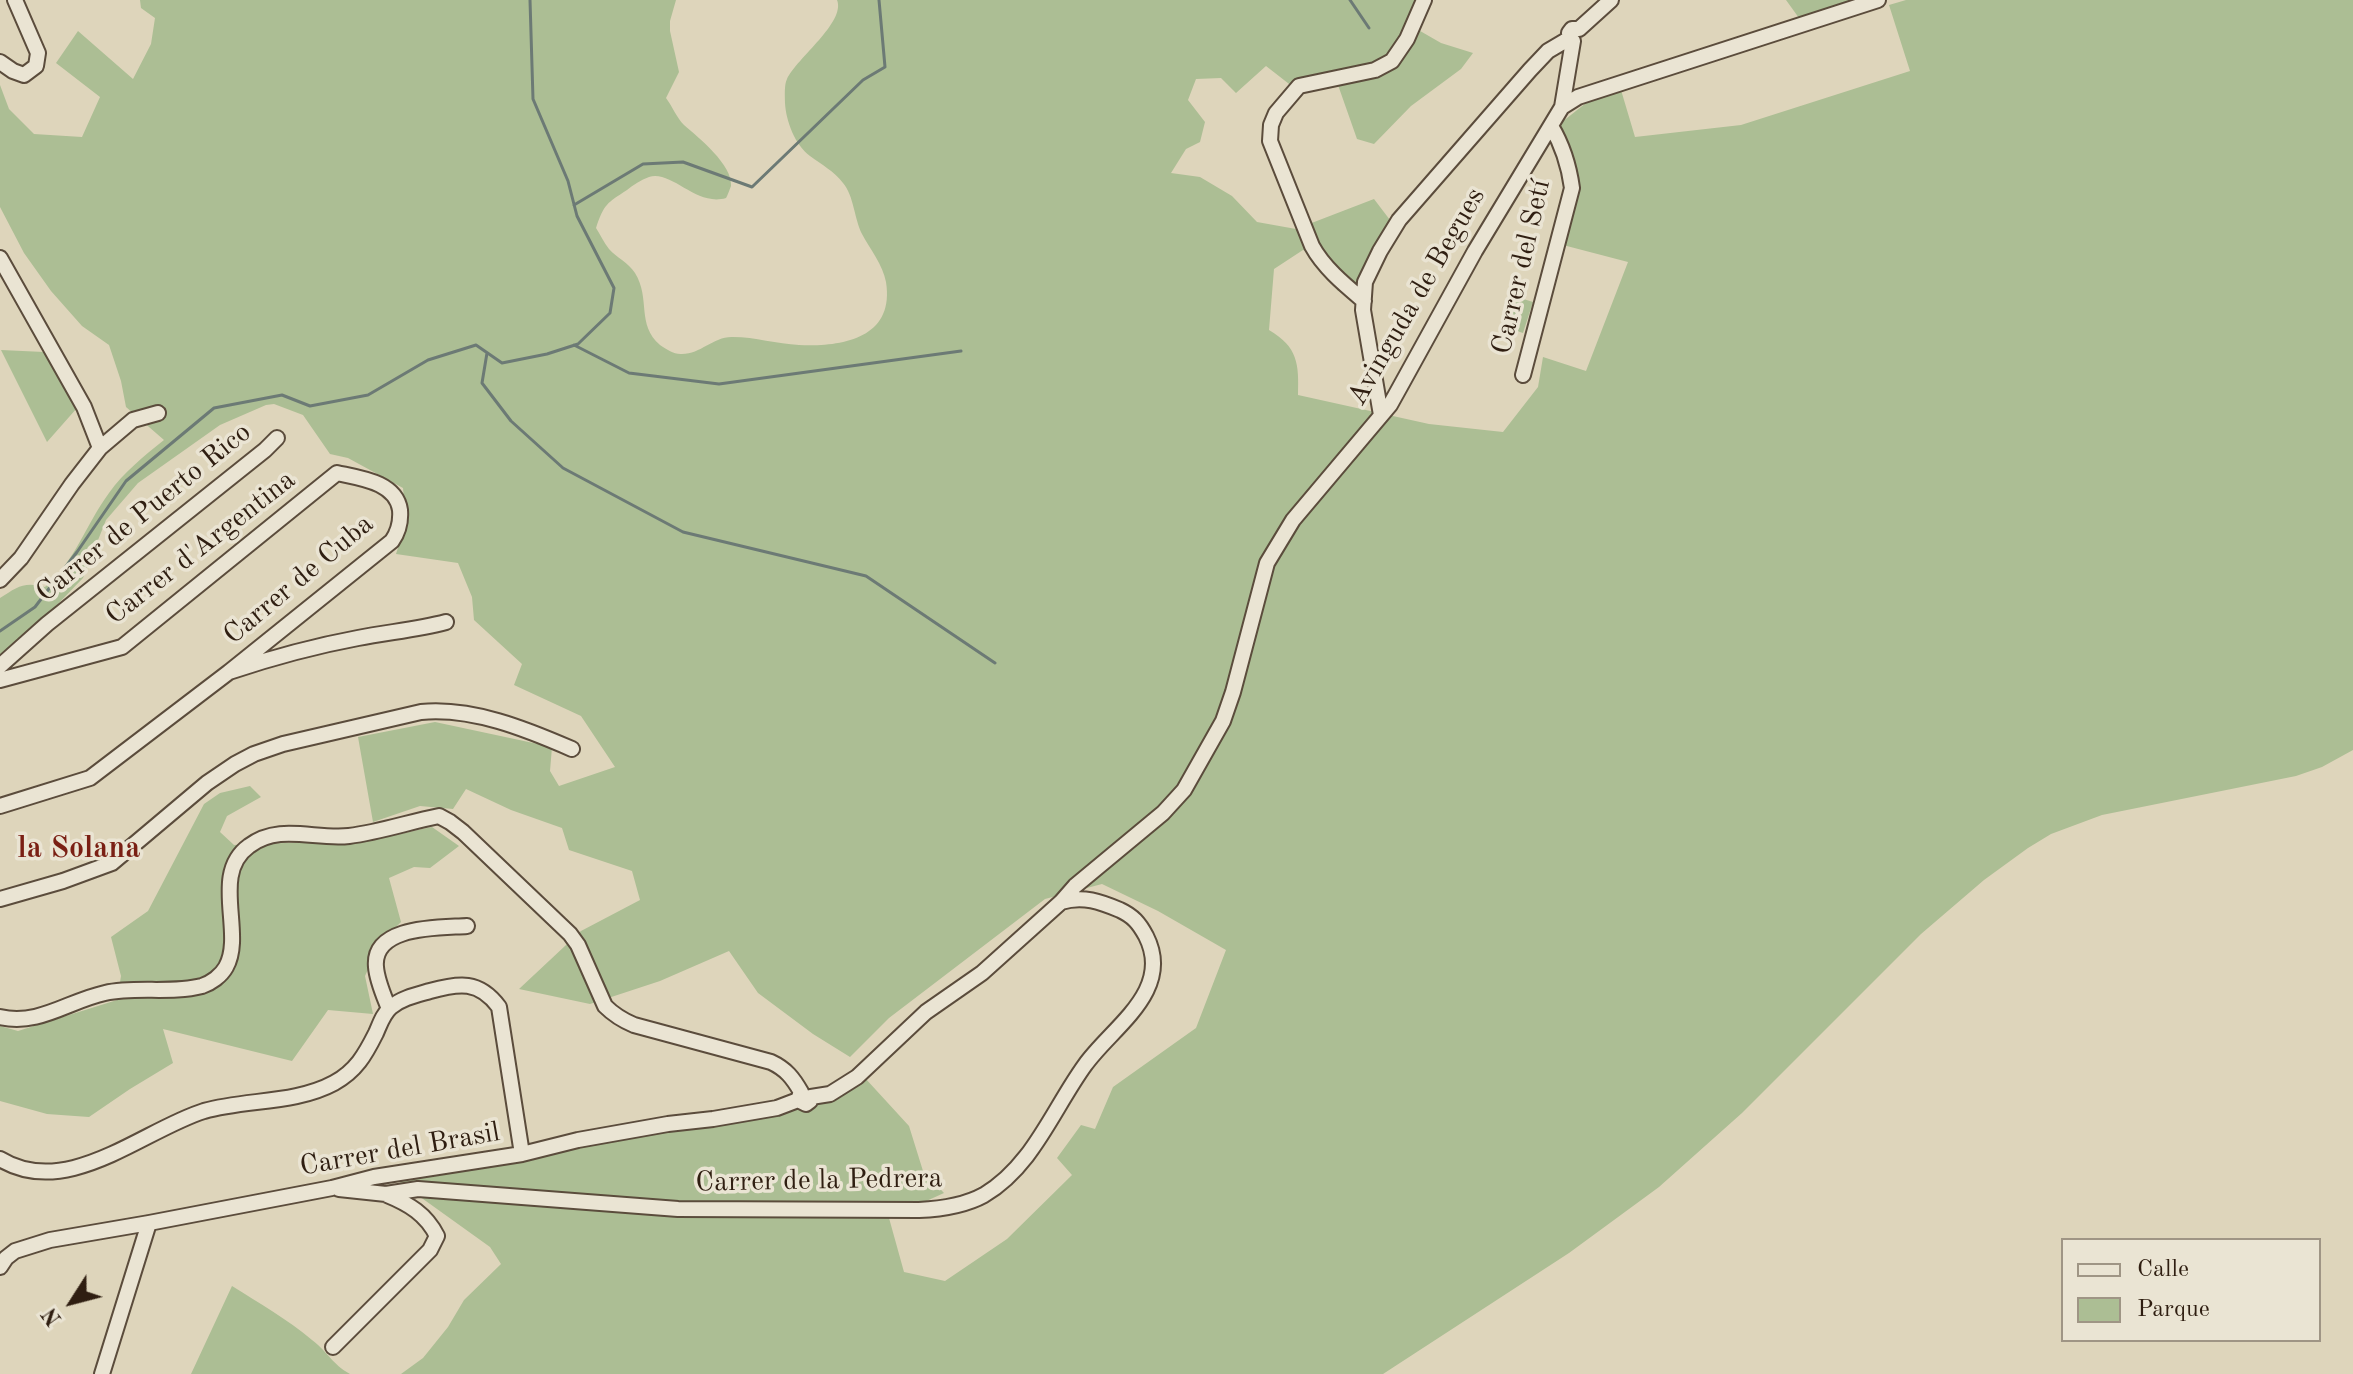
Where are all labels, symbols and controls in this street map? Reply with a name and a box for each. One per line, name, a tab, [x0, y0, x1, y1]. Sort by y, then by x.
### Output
street label: Carrer del Setí	[1486, 176, 1558, 358]
street label: Avinguda de Begues	[1341, 182, 1493, 412]
street label: Carrer de Puerto Rico	[30, 416, 258, 610]
street label: Carrer d'Argentina	[99, 464, 303, 632]
street label: Carrer de Cuba	[217, 508, 381, 652]
district label: la Solana	[18, 831, 140, 867]
street label: Carrer del Brasil	[297, 1116, 503, 1184]
street label: Carrer de la Pedrera	[695, 1162, 943, 1200]
legend	[2061, 1238, 2321, 1342]
text: Calle	[2137, 1258, 2189, 1282]
north arrow	[32, 1262, 112, 1342]
text: Parque	[2137, 1298, 2210, 1322]
text: N	[39, 1303, 66, 1329]

